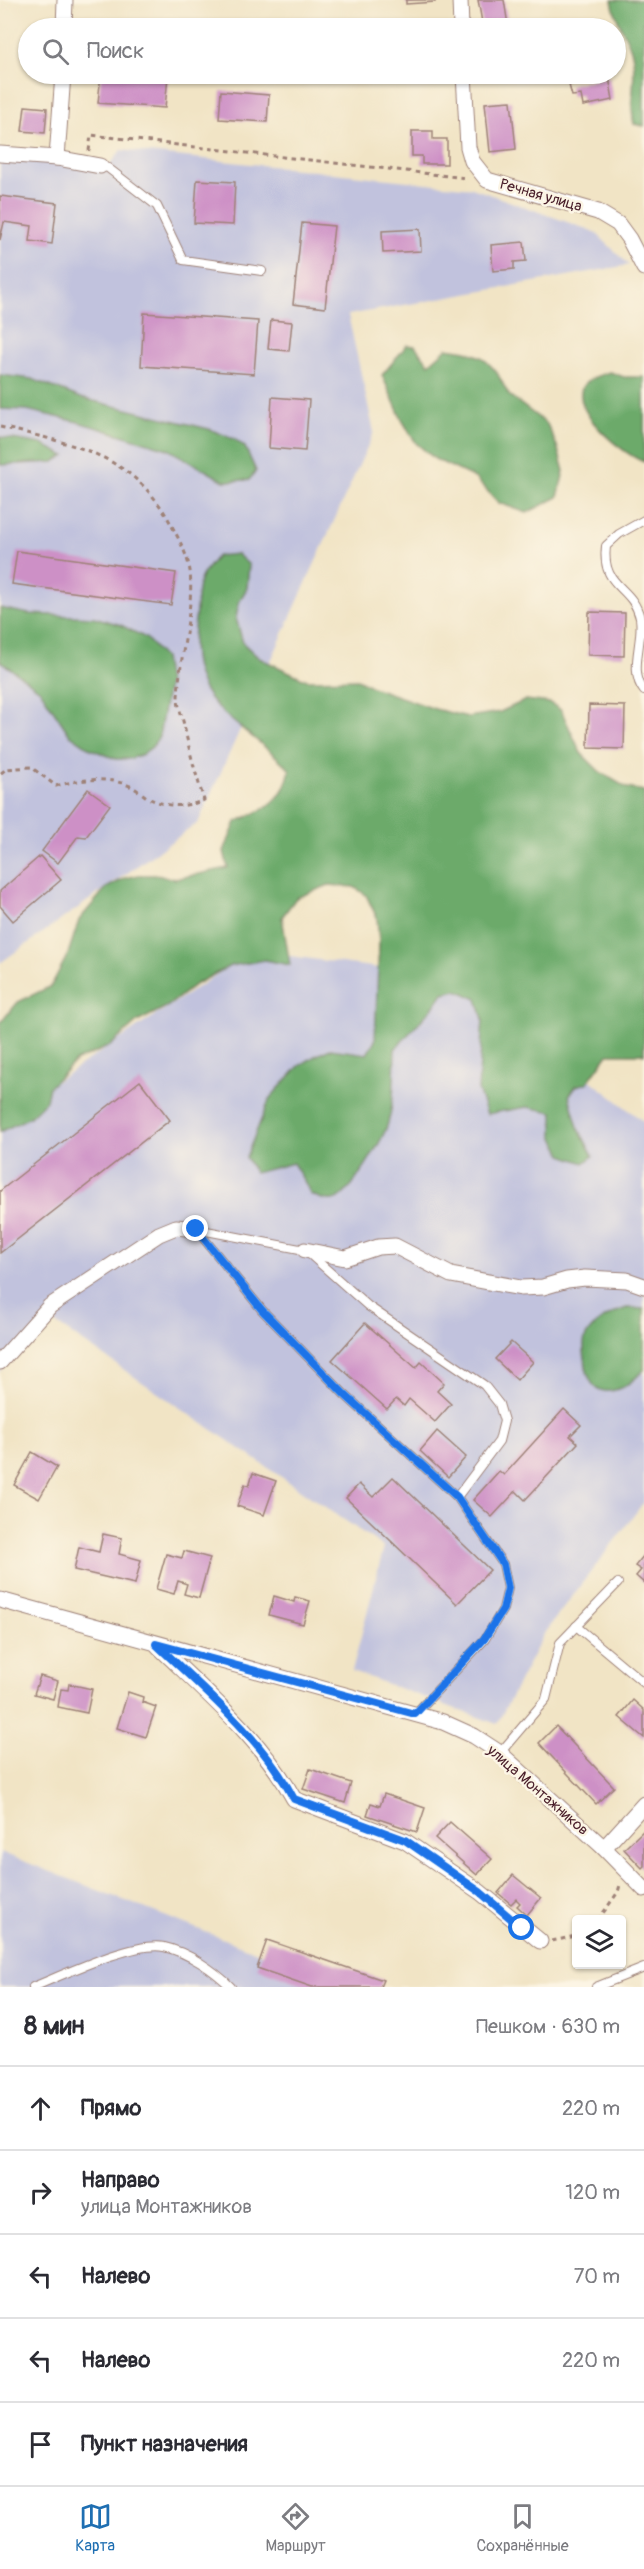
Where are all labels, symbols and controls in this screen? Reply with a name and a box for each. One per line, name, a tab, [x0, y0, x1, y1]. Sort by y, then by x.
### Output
search box	[18, 18, 626, 84]
icon: search	[39, 35, 72, 68]
text: Поиск	[87, 37, 144, 65]
street label: Речная улица	[498, 175, 584, 216]
route end	[182, 1215, 208, 1241]
street label: улица Монтажников	[482, 1740, 592, 1840]
route start	[508, 1914, 534, 1940]
map controls	[572, 1915, 626, 1969]
button: layers	[572, 1915, 626, 1969]
text: 8 мин	[24, 2010, 84, 2042]
text: Пешком · 630 m	[476, 2014, 620, 2039]
icon: ahead	[24, 2092, 57, 2125]
text: Прямо	[81, 2094, 141, 2122]
text: 220 m	[562, 2096, 620, 2121]
text: Направо	[81, 2166, 160, 2194]
icon: right	[24, 2176, 57, 2209]
text: 120 m	[565, 2180, 620, 2205]
text: улица Монтажников	[81, 2194, 252, 2219]
icon: left	[24, 2260, 57, 2293]
text: Налево	[81, 2262, 150, 2290]
text: 70 m	[574, 2264, 620, 2289]
icon: left	[24, 2344, 57, 2377]
text: Налево	[81, 2346, 150, 2374]
text: 220 m	[562, 2348, 620, 2373]
icon: arrive	[24, 2428, 57, 2461]
text: Пункт назначения	[81, 2430, 248, 2458]
tab: Карта	[75, 2500, 115, 2556]
tab: Маршрут	[266, 2500, 326, 2556]
tab: Сохранённые	[476, 2500, 569, 2556]

